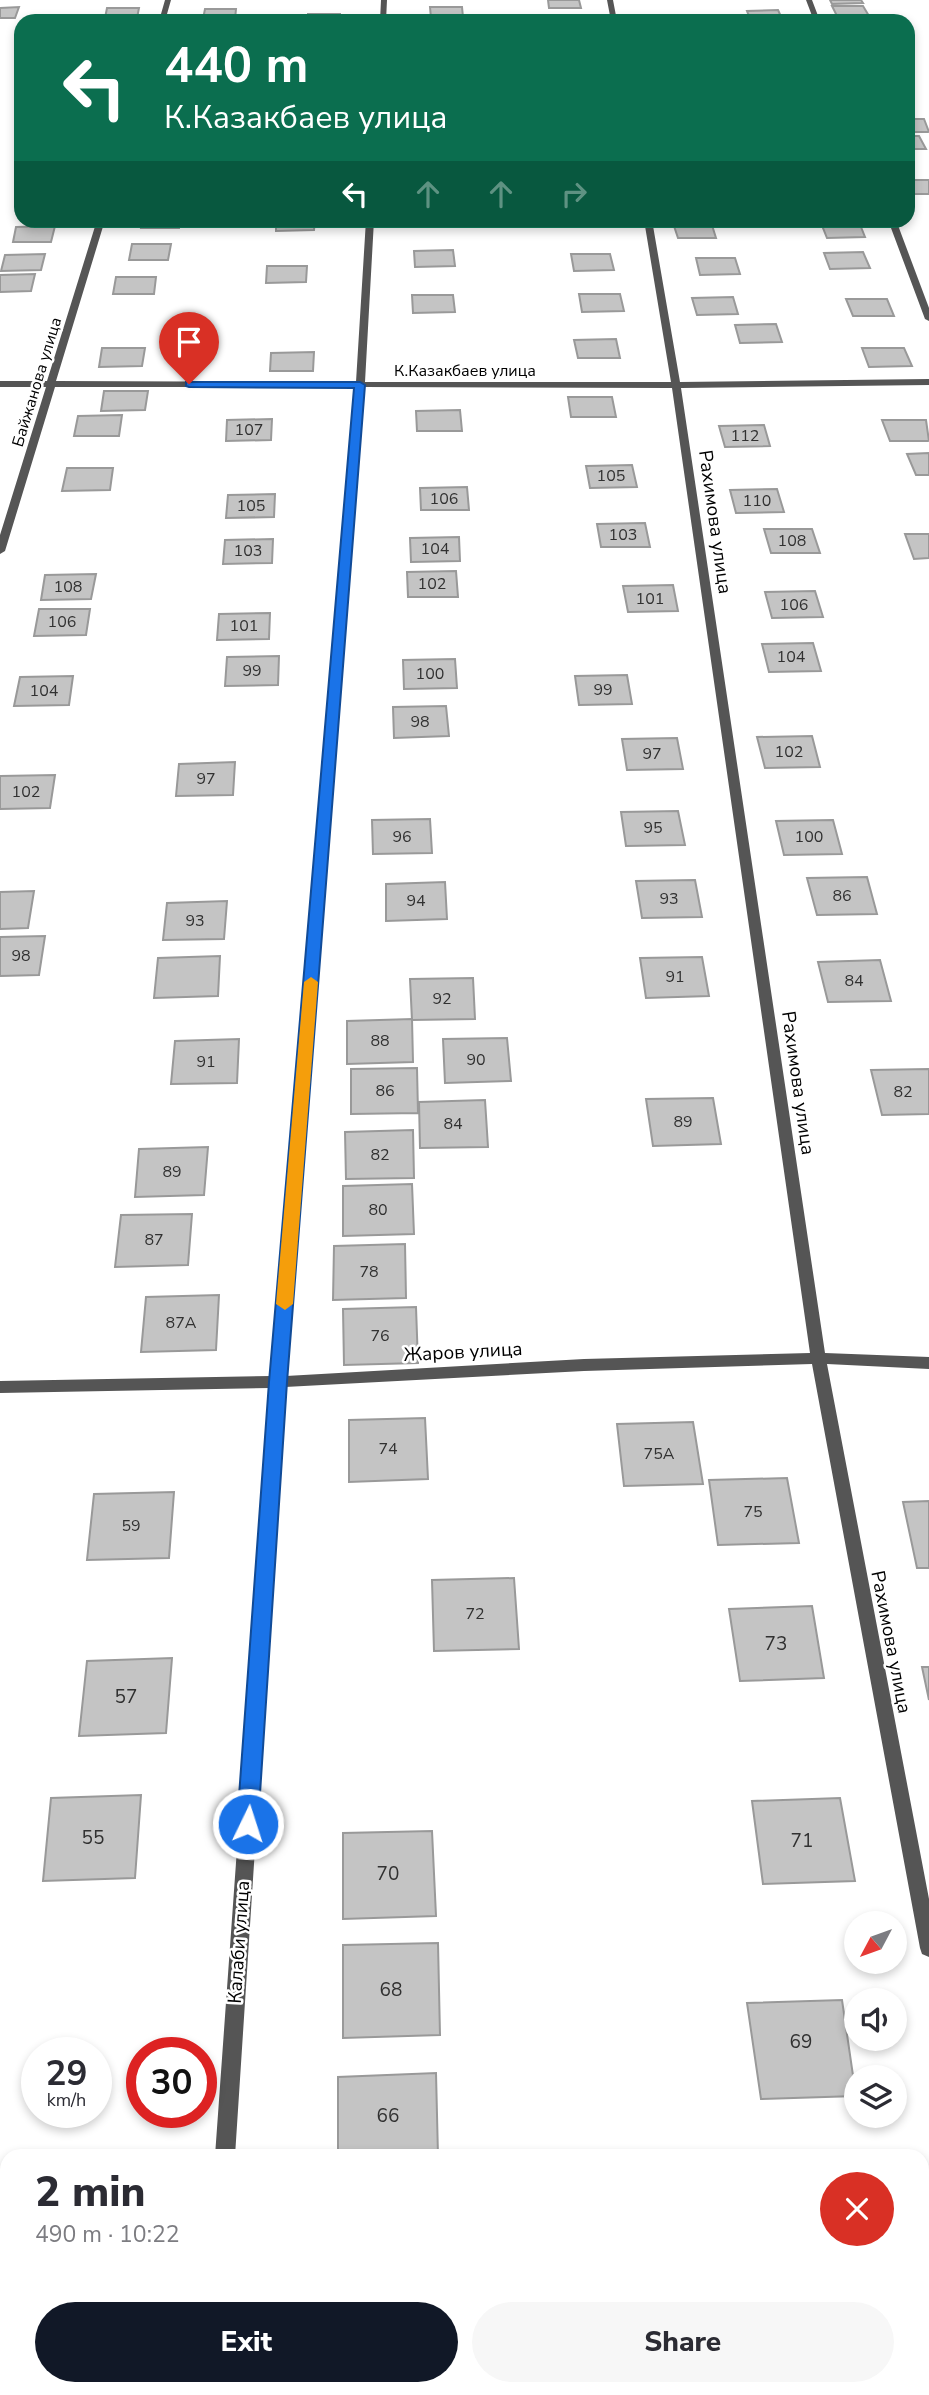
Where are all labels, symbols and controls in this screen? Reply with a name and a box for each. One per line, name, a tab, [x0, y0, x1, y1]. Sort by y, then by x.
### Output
text: 440 m	[164, 32, 308, 99]
icon: left	[49, 42, 140, 133]
text: К.Казакбаев улица	[164, 96, 448, 139]
icon: left	[336, 175, 374, 213]
icon: ahead	[409, 175, 447, 213]
icon: ahead	[482, 175, 520, 213]
icon: right	[555, 175, 593, 213]
pin	[159, 312, 219, 384]
street label: Байжанова улица	[7, 315, 67, 449]
icon: arrive	[170, 323, 208, 361]
street label: К.Казакбаев улица	[394, 360, 536, 382]
house number: 107	[235, 419, 263, 441]
house number: 112	[731, 425, 759, 447]
street label: Рахимова улица	[692, 448, 738, 596]
house number: 105	[597, 465, 625, 487]
house number: 106	[430, 488, 458, 510]
house number: 110	[743, 490, 771, 512]
house number: 105	[237, 495, 265, 517]
house number: 103	[609, 524, 637, 546]
house number: 108	[778, 530, 806, 552]
house number: 104	[421, 538, 450, 560]
house number: 103	[234, 540, 262, 562]
house number: 102	[418, 573, 446, 595]
house number: 108	[54, 576, 82, 598]
house number: 101	[636, 588, 664, 610]
house number: 106	[780, 594, 808, 616]
house number: 106	[48, 611, 76, 633]
house number: 101	[230, 615, 258, 637]
house number: 104	[777, 646, 806, 668]
house number: 99	[242, 660, 262, 682]
house number: 100	[416, 663, 444, 685]
house number: 99	[593, 679, 613, 701]
house number: 104	[30, 680, 59, 702]
house number: 98	[410, 711, 430, 733]
house number: 102	[775, 741, 803, 763]
house number: 97	[642, 743, 662, 765]
house number: 97	[196, 768, 216, 790]
house number: 102	[12, 781, 40, 803]
house number: 95	[643, 817, 663, 839]
house number: 96	[392, 826, 412, 848]
house number: 100	[795, 826, 823, 848]
house number: 86	[832, 885, 852, 907]
house number: 93	[659, 888, 679, 910]
house number: 94	[406, 890, 426, 912]
house number: 93	[185, 910, 205, 932]
house number: 98	[11, 945, 31, 967]
house number: 91	[665, 966, 685, 988]
house number: 84	[844, 970, 864, 992]
house number: 92	[432, 988, 452, 1010]
street label: Рахимова улица	[775, 1009, 821, 1157]
house number: 88	[370, 1030, 390, 1052]
house number: 90	[466, 1049, 486, 1071]
house number: 91	[196, 1051, 216, 1073]
house number: 86	[375, 1080, 395, 1102]
house number: 82	[893, 1081, 913, 1103]
house number: 89	[673, 1111, 693, 1133]
house number: 84	[443, 1113, 463, 1135]
house number: 82	[370, 1144, 390, 1166]
house number: 89	[162, 1161, 182, 1183]
house number: 80	[368, 1199, 388, 1221]
house number: 87	[144, 1229, 164, 1251]
house number: 78	[359, 1261, 379, 1283]
house number: 87А	[166, 1312, 197, 1334]
house number: 76	[370, 1325, 390, 1347]
street label: Жаров улица	[403, 1336, 523, 1368]
house number: 74	[378, 1438, 398, 1460]
house number: 75А	[644, 1443, 675, 1465]
house number: 75	[743, 1501, 763, 1523]
house number: 59	[121, 1515, 141, 1537]
street label: Рахимова улица	[864, 1568, 918, 1716]
house number: 72	[465, 1603, 485, 1625]
house number: 73	[765, 1631, 787, 1657]
house number: 57	[115, 1684, 137, 1710]
position arrow	[211, 1787, 285, 1861]
house number: 55	[82, 1825, 104, 1851]
house number: 71	[791, 1828, 813, 1854]
house number: 70	[377, 1861, 399, 1887]
street label: Калаби улица	[222, 1880, 256, 2004]
north arrow	[844, 1911, 906, 1974]
map controls	[844, 1911, 907, 2128]
house number: 68	[380, 1977, 402, 2003]
button: sound	[844, 1988, 907, 2051]
house number: 69	[790, 2029, 812, 2055]
speed limit sign: 30	[126, 2037, 217, 2128]
text: 29	[45, 2050, 88, 2097]
button: layers	[844, 2065, 907, 2128]
text: km/h	[47, 2088, 86, 2112]
house number: 66	[377, 2103, 399, 2129]
text: 2 min	[35, 2164, 145, 2221]
button: close	[820, 2172, 894, 2246]
text: 490 m · 10:22	[35, 2219, 180, 2250]
button: Exit	[35, 2302, 458, 2382]
button: Share	[472, 2302, 894, 2382]

